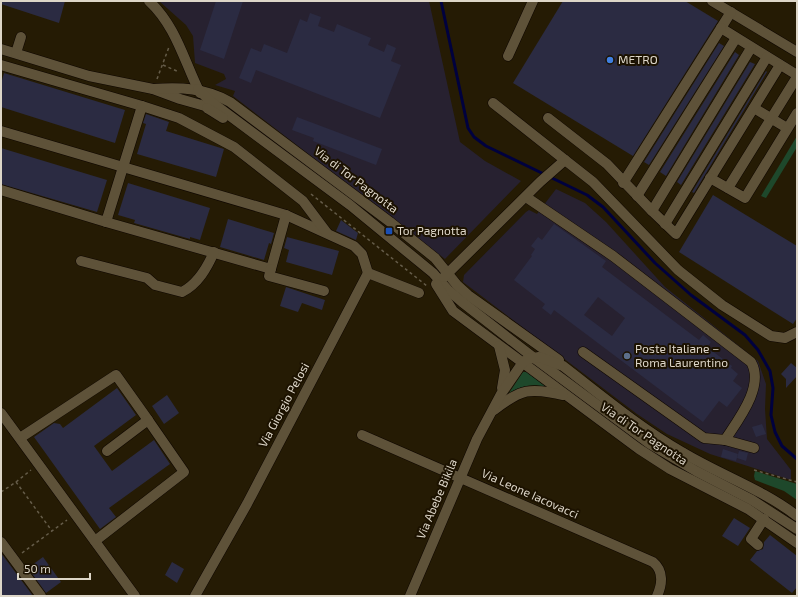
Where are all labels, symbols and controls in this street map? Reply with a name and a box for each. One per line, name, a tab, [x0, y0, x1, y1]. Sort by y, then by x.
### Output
place label: METRO	[618, 52, 658, 66]
marker: METRO	[605, 55, 615, 65]
street label: Via di Tor Pagnotta	[312, 143, 401, 215]
place label: Tor Pagnotta	[397, 223, 467, 237]
marker: Tor Pagnotta	[384, 226, 394, 236]
place label: Poste Italiane – Roma Laurentino	[635, 341, 728, 369]
marker: Poste Italiane – Roma Laurentino	[622, 351, 632, 361]
street label: Via Giorgio Pelosi	[255, 360, 311, 449]
street label: Via di Tor Pagnotta	[599, 399, 690, 467]
street label: Via Abebe Bikila	[413, 456, 459, 541]
street label: Via Leone Iacovacci	[480, 465, 581, 521]
scale bar	[18, 555, 90, 581]
text: 50 m	[24, 561, 51, 575]

